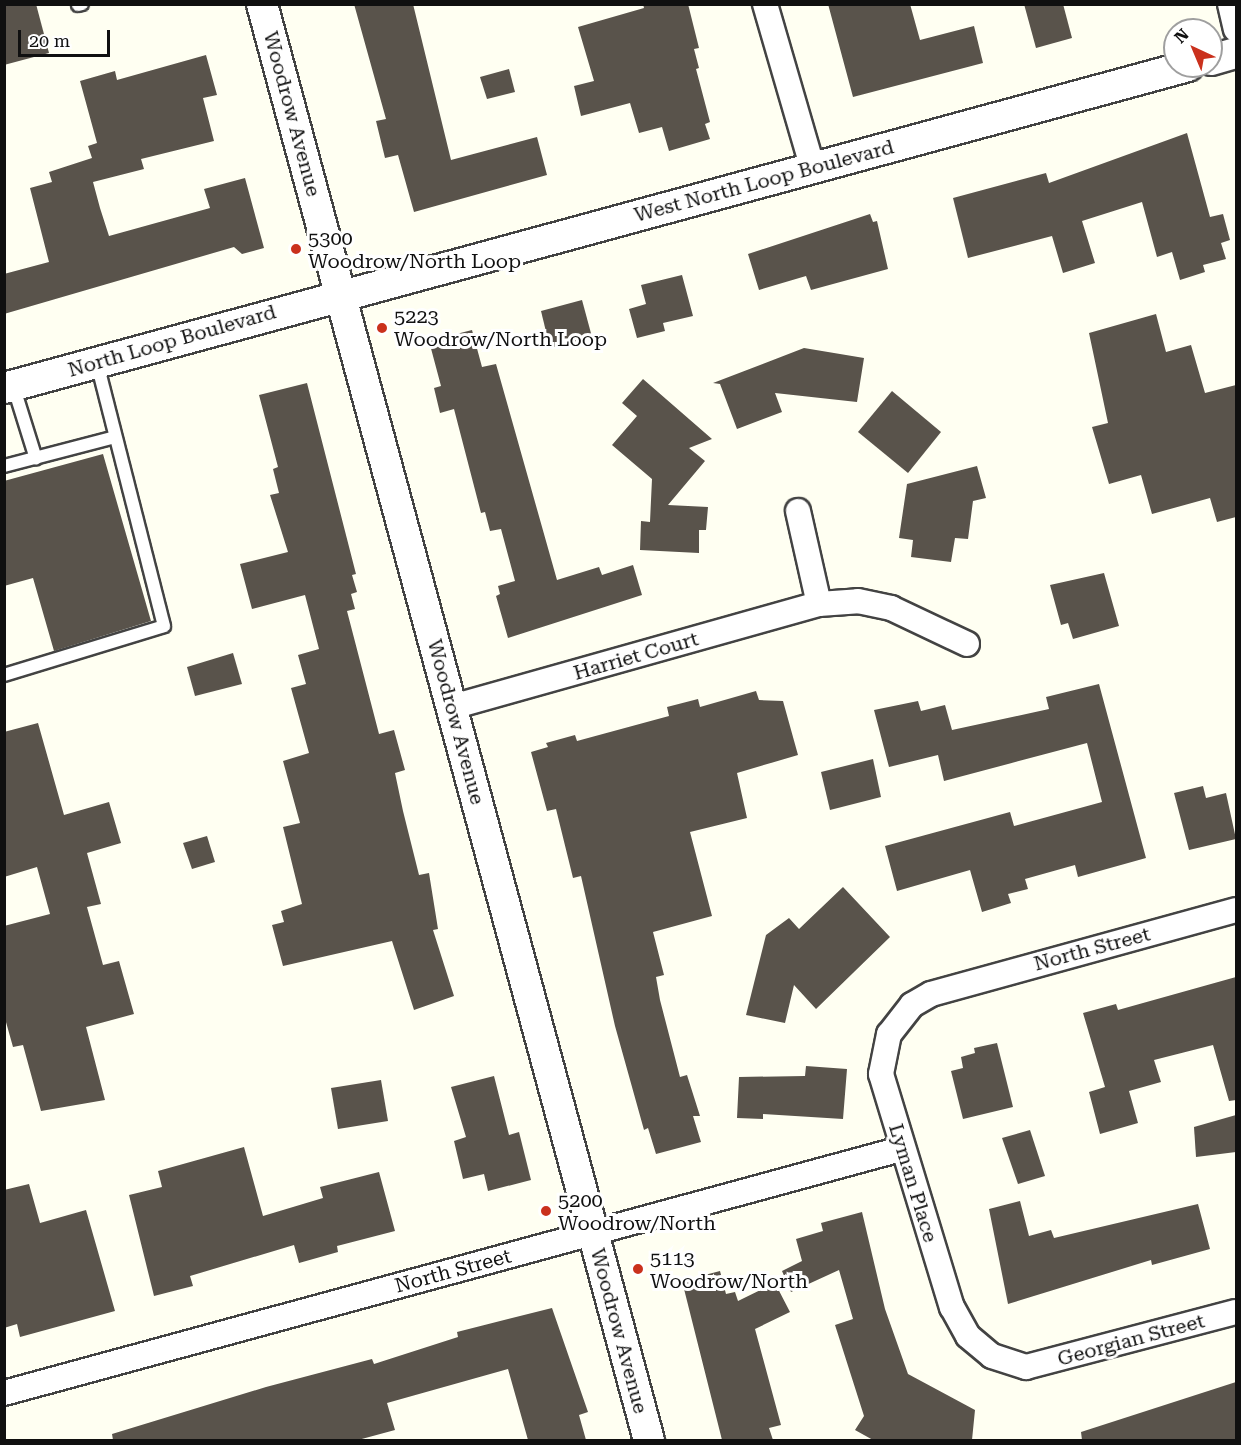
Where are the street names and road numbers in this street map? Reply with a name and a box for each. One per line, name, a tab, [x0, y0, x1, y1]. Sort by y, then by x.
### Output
street label: Woodrow Avenue	[258, 29, 326, 199]
street label: West North Loop Boulevard	[632, 135, 896, 227]
street label: North Loop Boulevard	[65, 300, 279, 382]
street label: Harriet Court	[571, 627, 701, 685]
street label: Woodrow Avenue	[422, 637, 490, 807]
street label: North Street	[1031, 922, 1153, 976]
street label: Lyman Place	[884, 1121, 942, 1245]
street label: North Street	[392, 1244, 514, 1298]
street label: Woodrow Avenue	[585, 1246, 653, 1416]
street label: Georgian Street	[1055, 1309, 1207, 1371]

